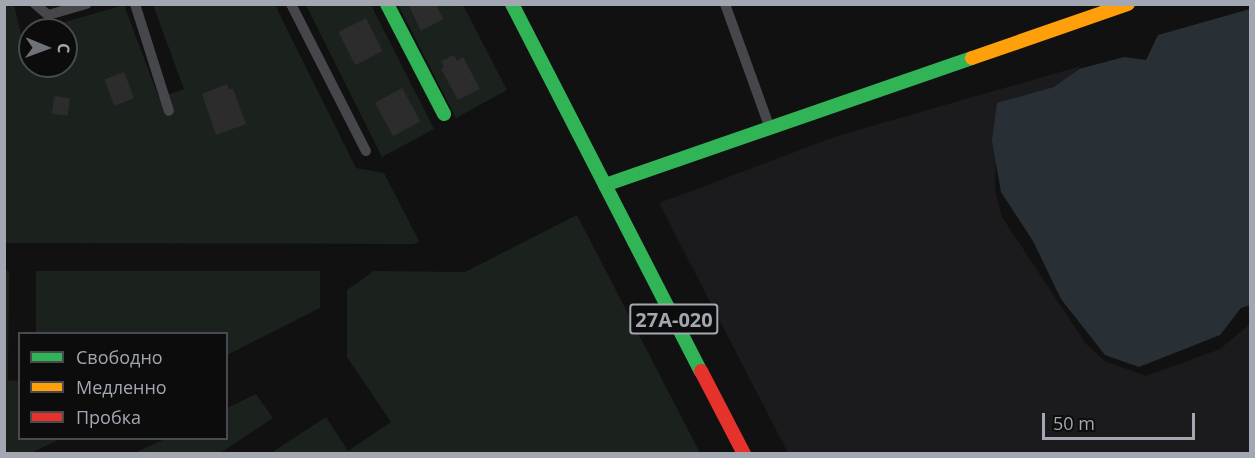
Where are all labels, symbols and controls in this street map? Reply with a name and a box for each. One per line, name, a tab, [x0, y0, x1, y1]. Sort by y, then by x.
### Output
north arrow	[18, 18, 78, 78]
text: С	[53, 43, 75, 54]
road number: 27А-020	[629, 302, 719, 336]
legend	[18, 332, 228, 440]
text: Свободно	[76, 345, 163, 369]
text: Медленно	[76, 375, 167, 399]
scale bar	[1045, 401, 1198, 439]
text: Пробка	[76, 405, 141, 429]
text: 50 m	[1053, 411, 1095, 435]

